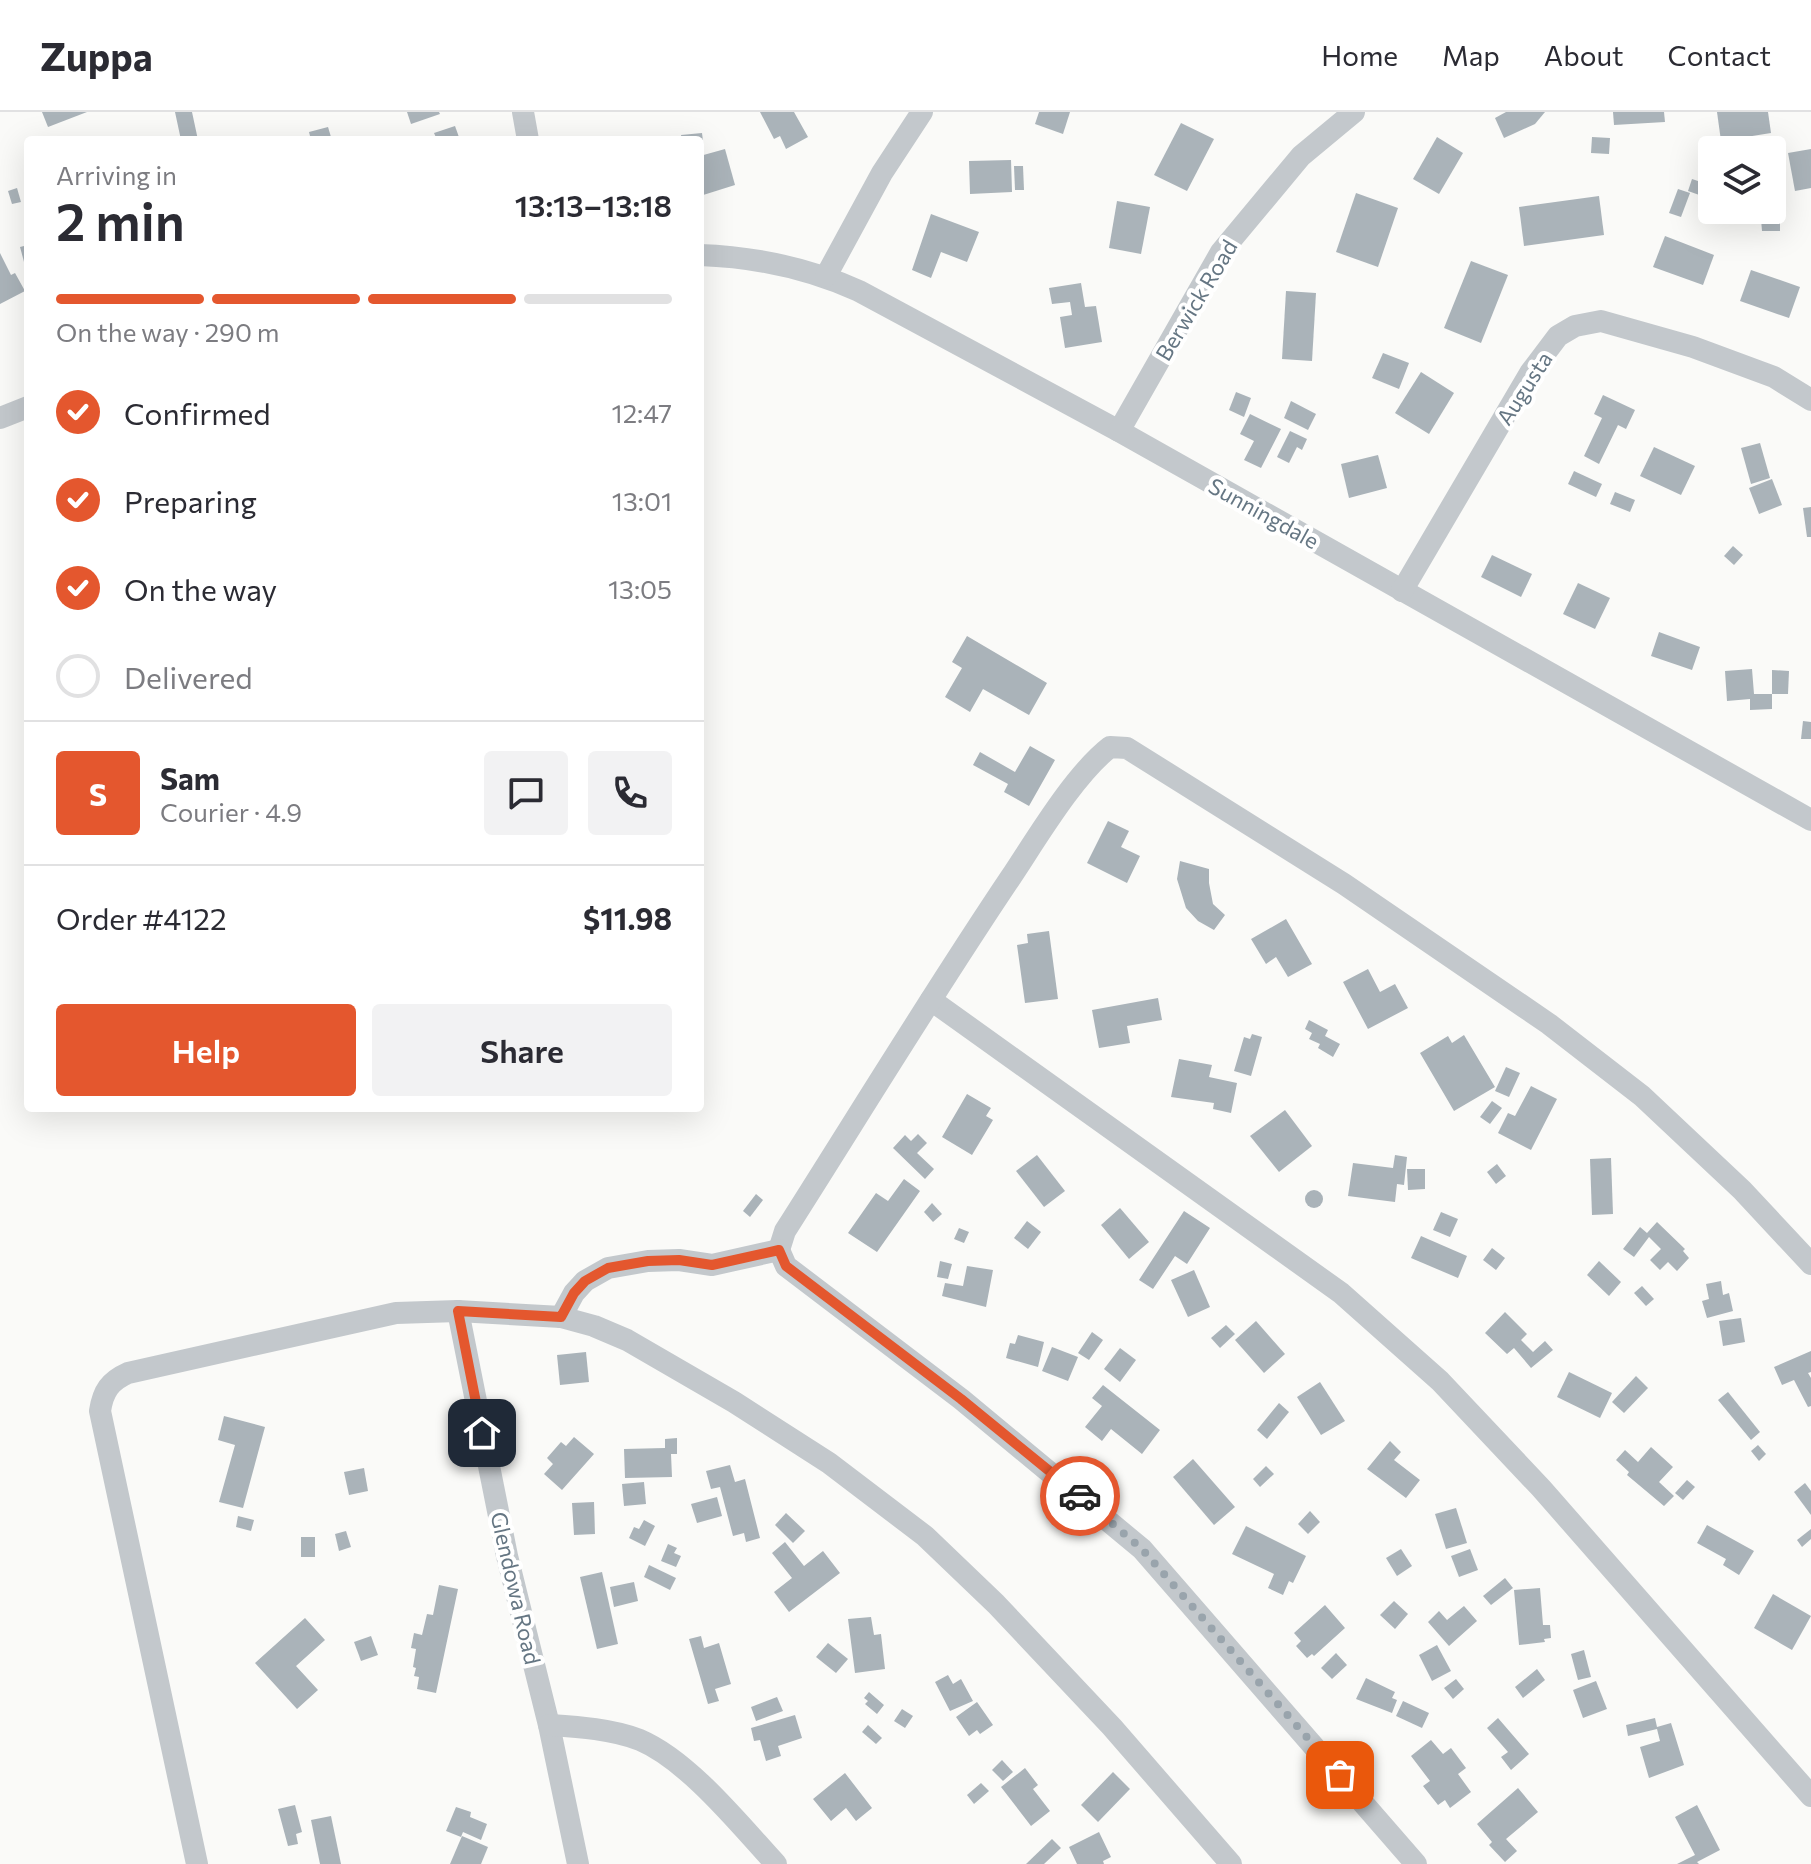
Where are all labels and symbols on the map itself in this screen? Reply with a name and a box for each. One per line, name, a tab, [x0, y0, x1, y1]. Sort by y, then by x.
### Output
street label: Berwick Road	[1149, 235, 1243, 365]
street label: Augusta	[1490, 346, 1558, 430]
street label: Sunningdale	[1204, 472, 1324, 554]
pin	[448, 1399, 516, 1467]
courier	[1040, 1456, 1120, 1536]
street label: Glendowa Road	[485, 1509, 547, 1667]
pin	[1306, 1741, 1374, 1809]

